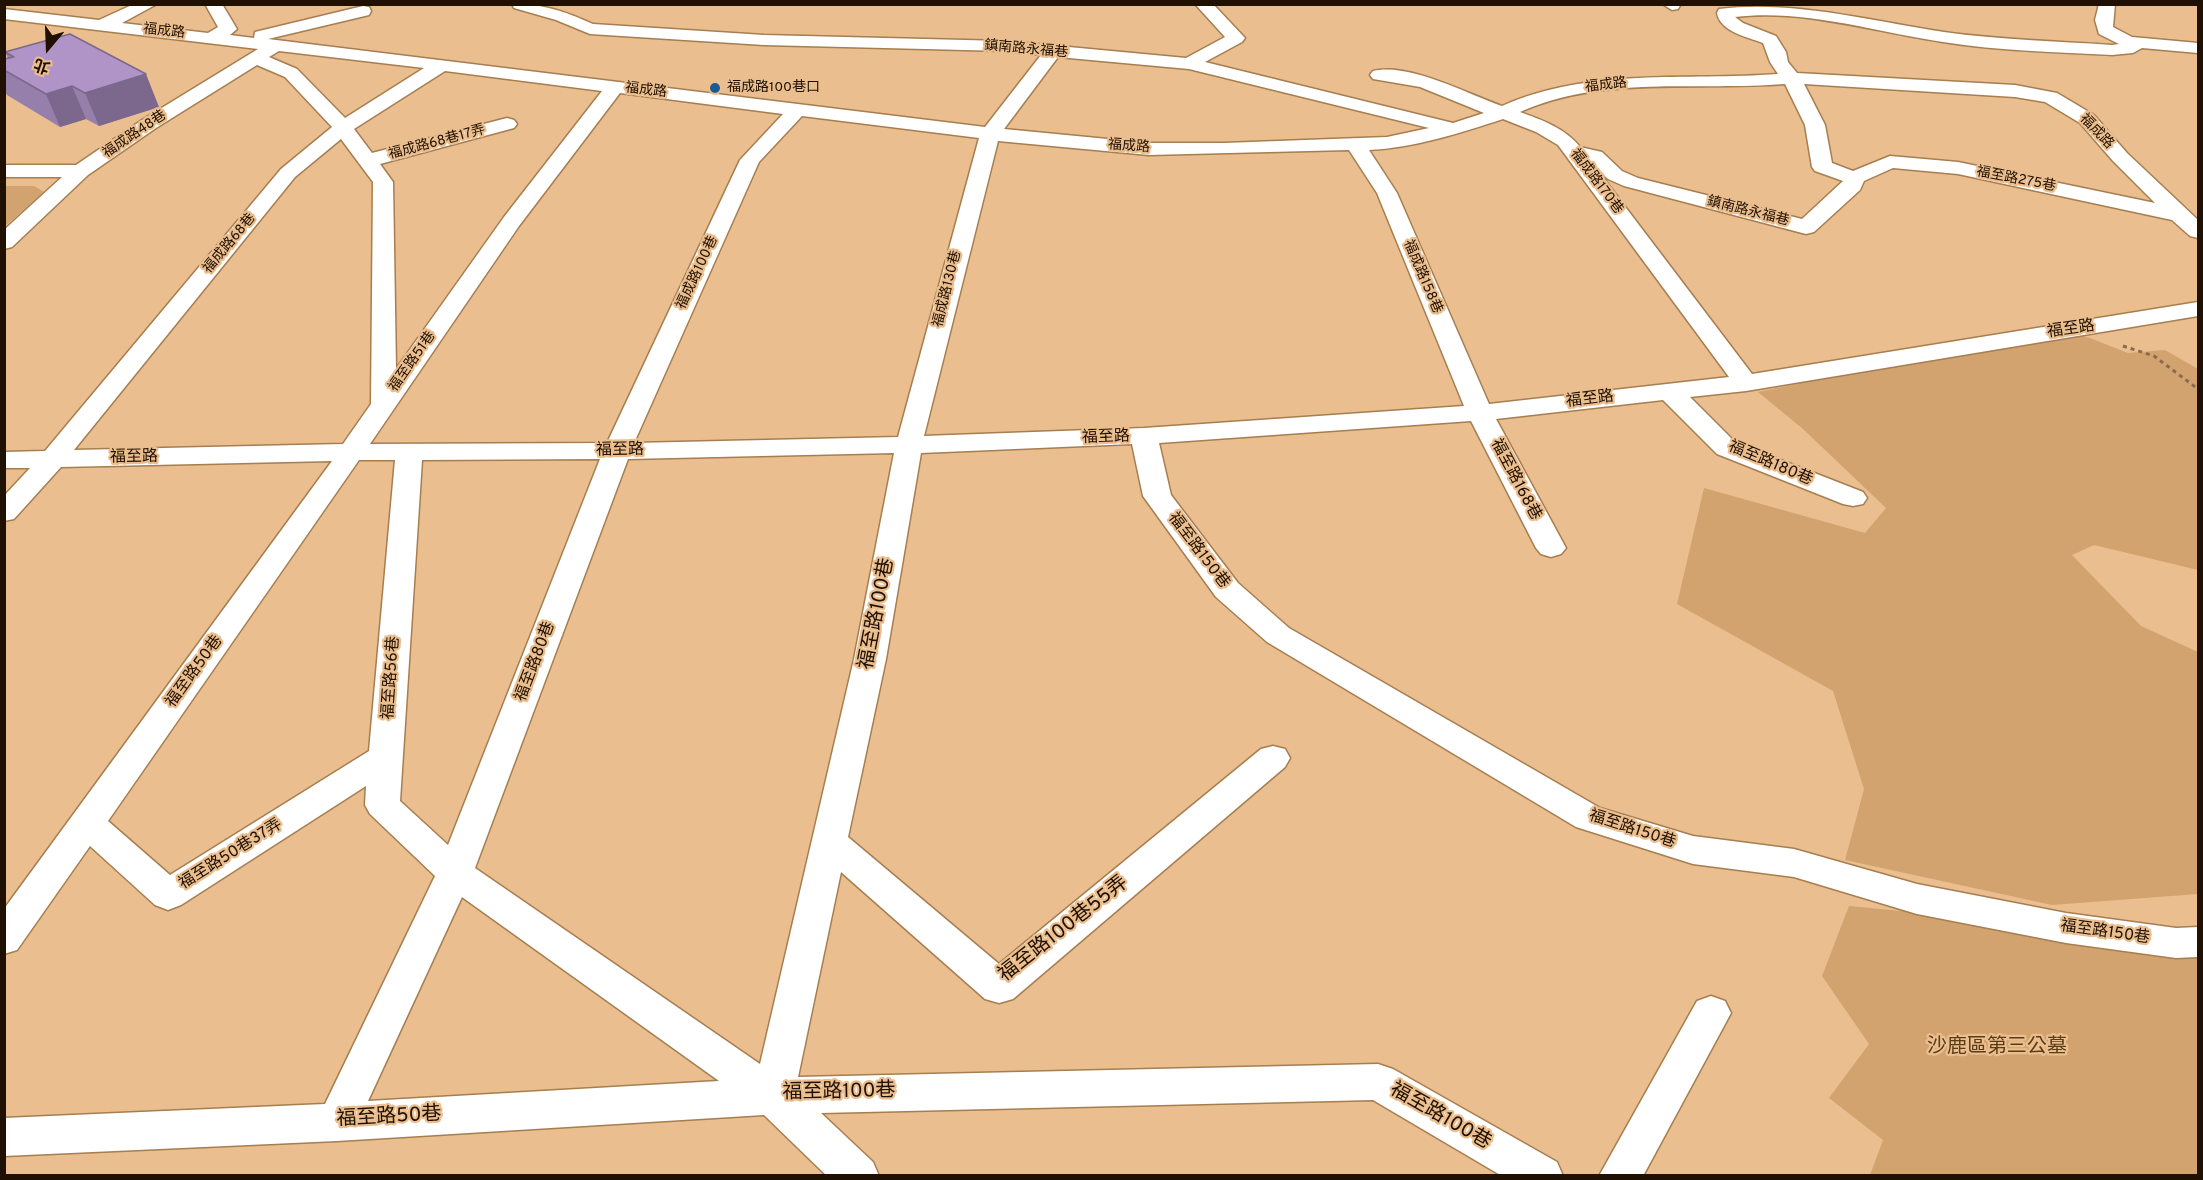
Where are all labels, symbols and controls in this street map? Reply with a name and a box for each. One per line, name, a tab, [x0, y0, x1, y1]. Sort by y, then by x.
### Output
north arrow	[18, 18, 78, 78]
street label: 福成路	[142, 21, 186, 43]
street label: 鎮南路永福巷	[983, 38, 1069, 62]
text: 北	[31, 53, 53, 77]
street label: 福成路	[1584, 75, 1628, 97]
street label: 福成路	[624, 80, 668, 102]
place label: 福成路100巷口	[727, 80, 820, 96]
marker: 福成路100巷口	[708, 81, 722, 95]
street label: 福成路48巷	[100, 108, 170, 162]
street label: 福成路	[2075, 111, 2117, 153]
street label: 福成路68巷17弄	[387, 122, 487, 164]
street label: 福成路	[1107, 137, 1151, 157]
street label: 福成路170巷	[1566, 146, 1626, 218]
street label: 福至路275巷	[1975, 164, 2057, 196]
street label: 鎮南路永福巷	[1705, 194, 1791, 230]
street label: 福成路68巷	[200, 211, 260, 277]
street label: 福成路100巷	[674, 234, 722, 312]
street label: 福成路158巷	[1399, 238, 1445, 316]
street label: 福成路130巷	[930, 249, 966, 329]
street label: 福至路	[2046, 317, 2096, 343]
street label: 福至路51巷	[386, 329, 440, 395]
street label: 福至路	[1565, 388, 1615, 412]
street label: 福至路	[1082, 428, 1130, 448]
street label: 福至路168巷	[1486, 436, 1544, 524]
street label: 福至路180巷	[1725, 438, 1815, 490]
street label: 福至路	[596, 441, 644, 461]
street label: 福至路	[110, 448, 158, 468]
street label: 福至路150巷	[1163, 509, 1233, 593]
street label: 福至路100巷	[855, 556, 901, 672]
street label: 福至路80巷	[512, 619, 560, 705]
street label: 福至路50巷	[162, 632, 228, 712]
street label: 福至路56巷	[380, 636, 404, 720]
street label: 福至路150巷	[1586, 807, 1678, 853]
street label: 福至路50巷37弄	[176, 816, 286, 894]
street label: 福至路100巷55弄	[994, 872, 1134, 988]
street label: 福至路150巷	[2059, 917, 2151, 949]
park label: 沙鹿區第三公墓	[1927, 1036, 2067, 1060]
street label: 福至路100巷	[1385, 1078, 1495, 1156]
street label: 福至路100巷	[782, 1080, 896, 1106]
street label: 福至路50巷	[336, 1103, 442, 1133]

